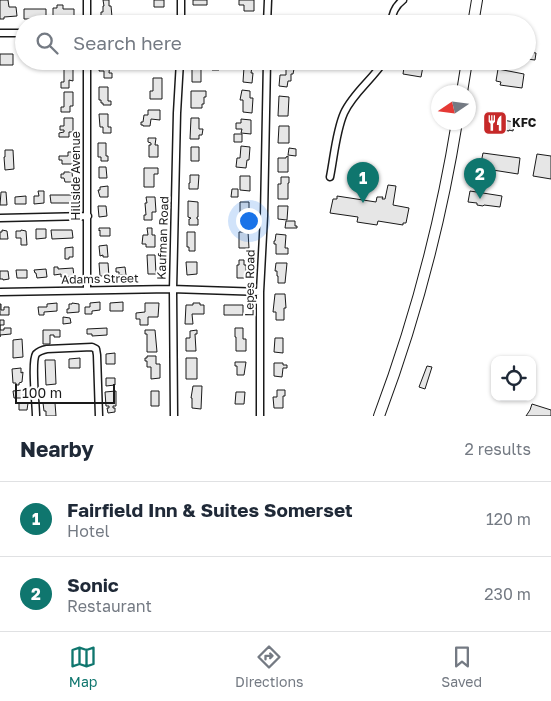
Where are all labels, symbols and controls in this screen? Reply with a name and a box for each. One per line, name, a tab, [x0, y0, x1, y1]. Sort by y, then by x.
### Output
search box	[15, 15, 536, 70]
icon: search	[33, 29, 61, 57]
text: Search here	[73, 31, 182, 54]
north arrow	[431, 85, 476, 130]
restaurant icon: KFC	[482, 110, 508, 136]
place label: KFC	[512, 115, 537, 130]
street label: Hillside Avenue	[68, 131, 83, 221]
pin: 2	[464, 158, 496, 199]
pin: 1	[347, 162, 379, 203]
street label: Kaufman Road	[154, 196, 171, 280]
your location	[236, 208, 262, 234]
street label: Lepes Road	[241, 249, 258, 317]
street label: Adams Street	[61, 270, 139, 287]
map controls	[491, 356, 536, 401]
button: locate	[491, 356, 536, 401]
scale bar	[15, 381, 115, 404]
text: 100 m	[22, 384, 62, 401]
text: Nearby	[20, 436, 94, 462]
text: 2 results	[465, 439, 531, 459]
text: Fairfield Inn & Suites Somerset	[67, 498, 353, 521]
text: 1	[32, 509, 40, 529]
text: 120 m	[486, 509, 531, 529]
text: Hotel	[67, 521, 110, 541]
text: Sonic	[67, 573, 119, 596]
text: 2	[31, 584, 41, 604]
text: 230 m	[484, 584, 531, 604]
text: Restaurant	[67, 596, 152, 616]
tab: Map	[69, 643, 97, 690]
tab: Directions	[235, 643, 304, 690]
tab: Saved	[441, 643, 482, 690]

